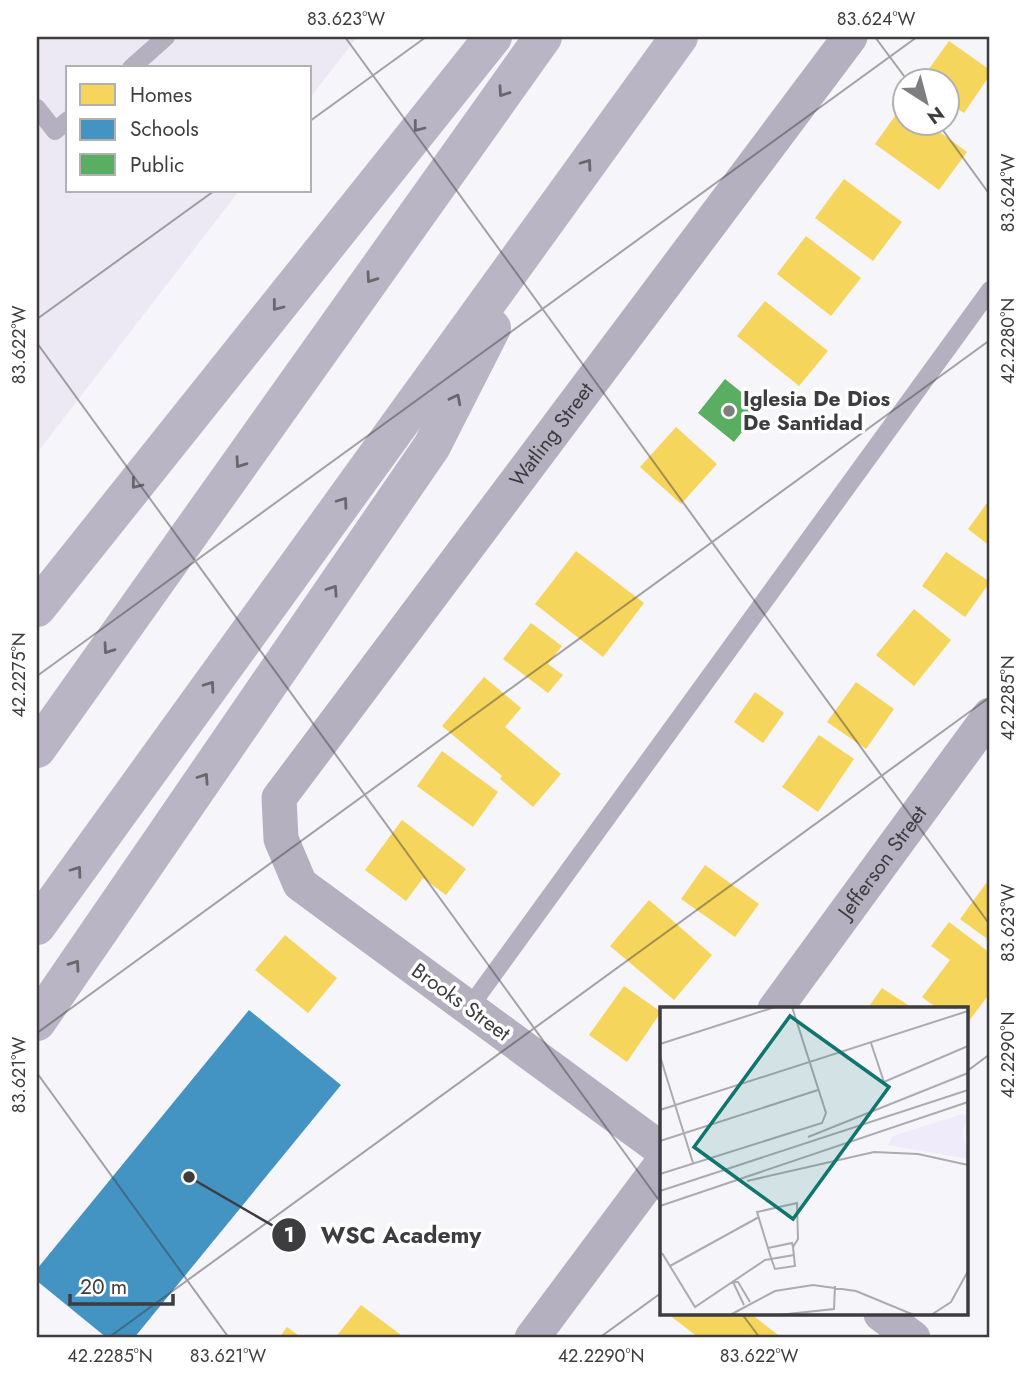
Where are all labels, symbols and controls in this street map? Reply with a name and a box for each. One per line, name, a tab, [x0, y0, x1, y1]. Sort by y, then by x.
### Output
text: 83.623°W	[307, 6, 385, 32]
text: 83.624°W	[837, 6, 916, 32]
legend	[66, 66, 312, 192]
north arrow	[890, 66, 960, 136]
text: Homes	[130, 80, 192, 110]
one-way arrow	[499, 84, 511, 97]
text: N	[922, 100, 950, 131]
text: Schools	[130, 114, 199, 144]
one-way arrow	[414, 120, 427, 132]
text: Public	[130, 150, 184, 180]
text: 83.624°W	[995, 153, 1021, 232]
one-way arrow	[579, 159, 591, 172]
one-way arrow	[367, 270, 380, 283]
one-way arrow	[273, 298, 286, 310]
text: 42.2280°N	[995, 298, 1021, 384]
text: 83.622°W	[6, 306, 32, 384]
street label: Watling Street	[503, 376, 601, 493]
place label: Iglesia De Dios De Santidad	[743, 384, 891, 438]
one-way arrow	[447, 394, 461, 406]
marker: Iglesia De Dios De Santidad	[721, 403, 737, 419]
one-way arrow	[236, 455, 248, 468]
one-way arrow	[132, 477, 145, 489]
one-way arrow	[335, 497, 347, 510]
one-way arrow	[325, 585, 337, 598]
text: 42.2275°N	[6, 632, 32, 718]
one-way arrow	[104, 641, 116, 654]
text: 42.2285°N	[995, 655, 1021, 741]
one-way arrow	[202, 682, 214, 694]
one-way arrow	[196, 773, 209, 786]
street label: Jefferson Street	[829, 799, 934, 927]
one-way arrow	[69, 866, 81, 879]
text: 83.623°W	[995, 884, 1021, 962]
street label: Brooks Street	[405, 956, 517, 1048]
one-way arrow	[67, 960, 80, 973]
inset map	[660, 1007, 968, 1316]
text: 42.2290°N	[995, 1012, 1021, 1098]
text: 83.621°W	[6, 1037, 32, 1113]
callout: WSC Academy	[271, 1213, 495, 1257]
text: WSC Academy	[321, 1218, 482, 1252]
text: 1	[284, 1220, 294, 1250]
scale bar	[70, 1263, 173, 1307]
text: 20 m	[80, 1272, 127, 1302]
text: 42.2285°N	[67, 1343, 153, 1369]
text: 83.621°W	[190, 1343, 266, 1369]
text: 42.2290°N	[558, 1343, 644, 1369]
text: 83.622°W	[720, 1343, 798, 1369]

